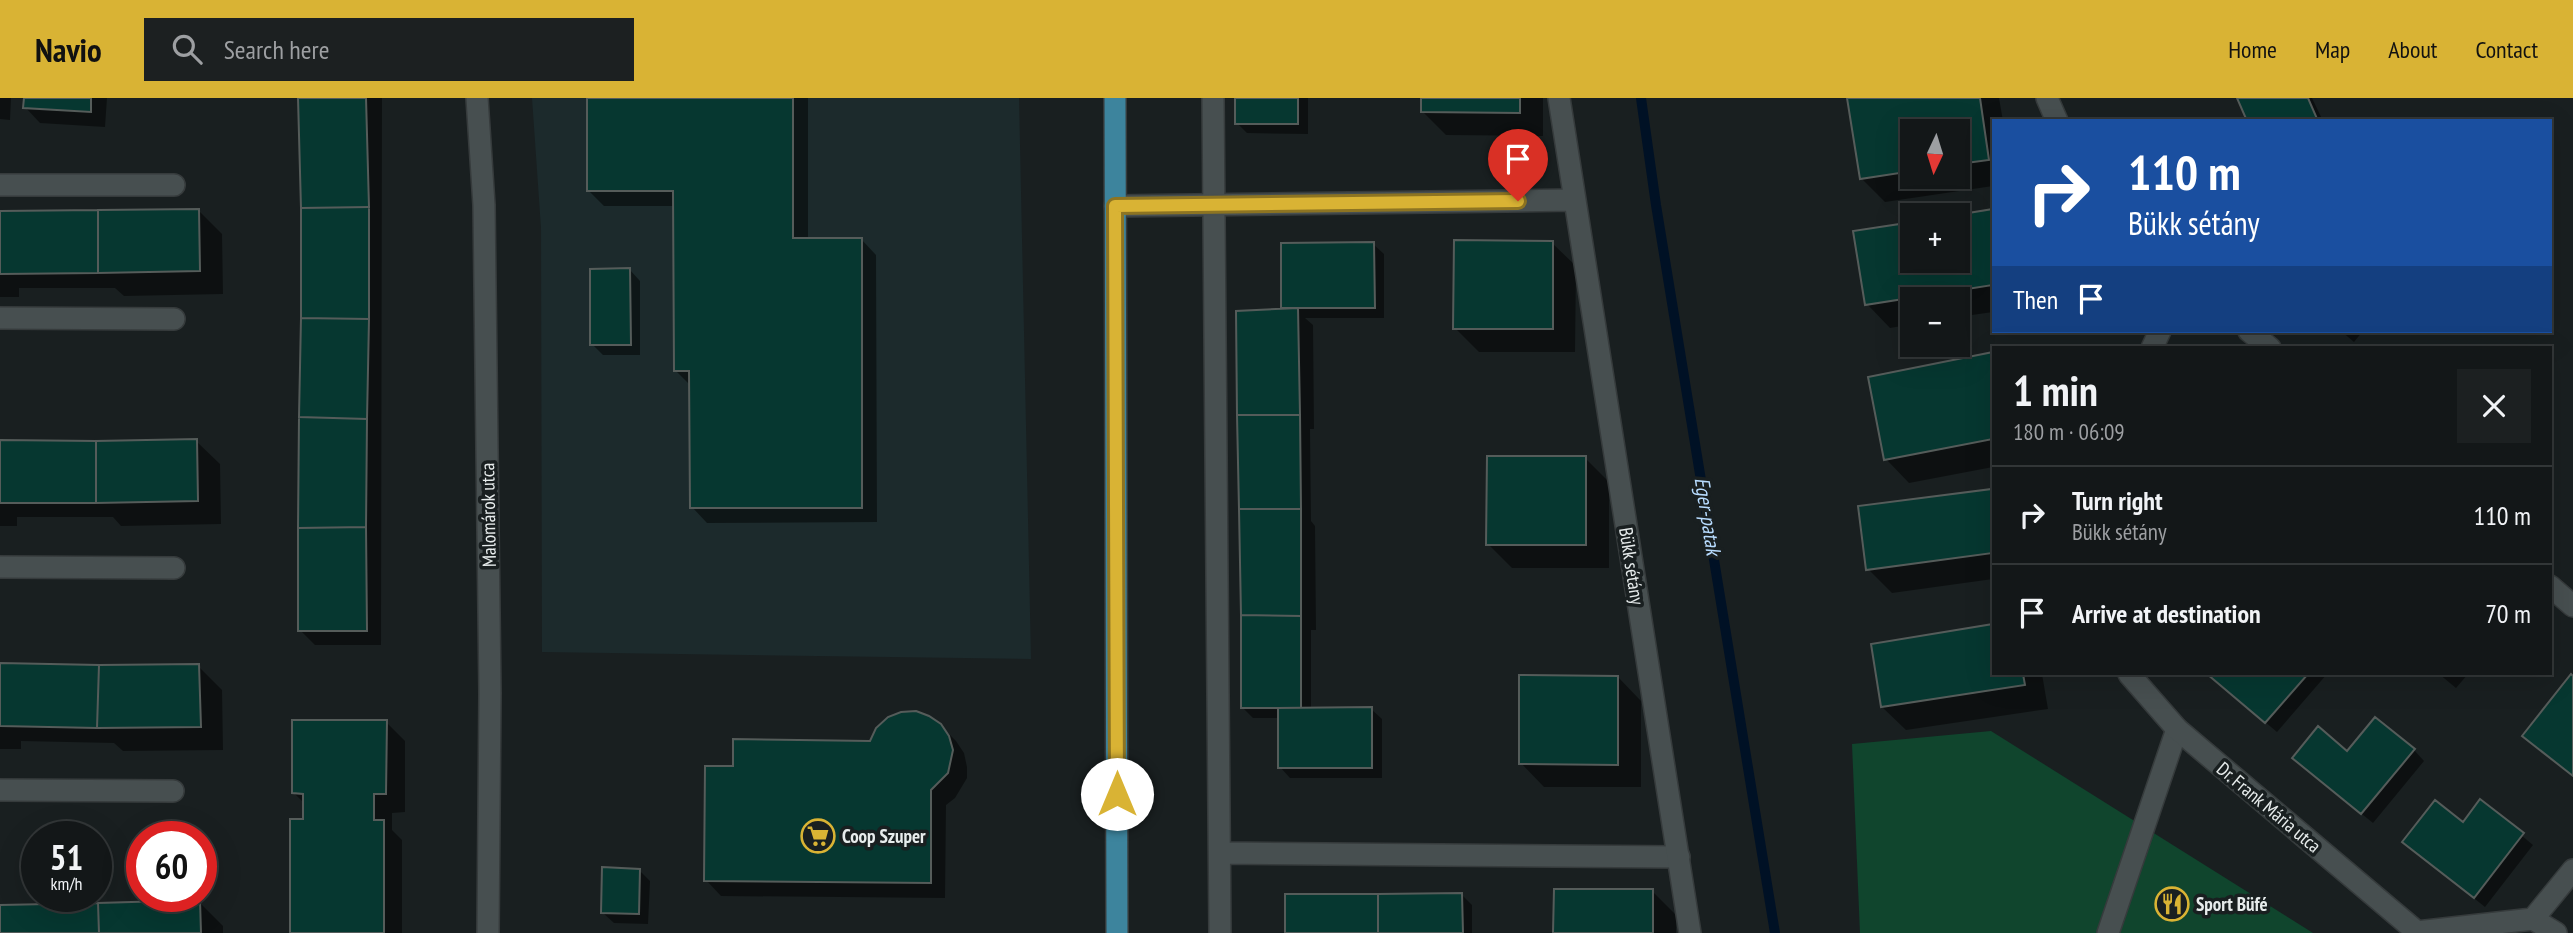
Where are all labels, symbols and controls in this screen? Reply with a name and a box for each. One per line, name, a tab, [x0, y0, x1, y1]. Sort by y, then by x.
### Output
search box	[144, 18, 634, 81]
text: Navio	[35, 28, 102, 71]
icon: search	[168, 30, 206, 68]
text: Search here	[224, 33, 329, 66]
text: Home	[2228, 34, 2277, 65]
text: Map	[2315, 34, 2350, 65]
text: About	[2388, 34, 2437, 65]
text: Contact	[2475, 34, 2538, 65]
north arrow	[1900, 119, 1970, 189]
map controls	[1900, 119, 1970, 357]
pin	[1488, 129, 1548, 201]
icon: arrive	[1499, 140, 1537, 178]
text: 110 m	[2128, 140, 2241, 204]
icon: right	[2013, 147, 2104, 238]
text: Bükk sétány	[2128, 202, 2260, 244]
button: +	[1900, 203, 1970, 273]
icon: arrive	[2072, 280, 2110, 318]
text: Then	[2013, 283, 2058, 316]
button: −	[1900, 287, 1970, 357]
text: 1 min	[2013, 363, 2098, 418]
button: close	[2457, 369, 2531, 443]
text: 180 m · 06:09	[2013, 417, 2125, 446]
street label: Malomárok utca	[475, 463, 501, 567]
water label: Eger-patak	[1689, 475, 1728, 560]
text: Turn right	[2072, 484, 2163, 517]
icon: right	[2013, 496, 2051, 534]
text: 110 m	[2473, 499, 2531, 532]
text: Bükk sétány	[2072, 517, 2167, 546]
street label: Bükk sétány	[1614, 526, 1650, 607]
icon: arrive	[2013, 594, 2051, 632]
text: Arrive at destination	[2072, 597, 2261, 630]
text: 70 m	[2485, 597, 2531, 630]
street label: Dr. Frank Mária utca	[2212, 756, 2326, 858]
position arrow	[1080, 757, 1154, 831]
supermarket icon: Coop Szuper	[799, 817, 837, 855]
speed limit sign: 60	[126, 821, 217, 912]
place label: Coop Szuper	[842, 824, 926, 848]
text: 51	[50, 834, 83, 880]
text: km/h	[51, 872, 82, 895]
restaurant icon: Sport Büfé	[2153, 885, 2191, 923]
place label: Sport Büfé	[2196, 892, 2268, 916]

